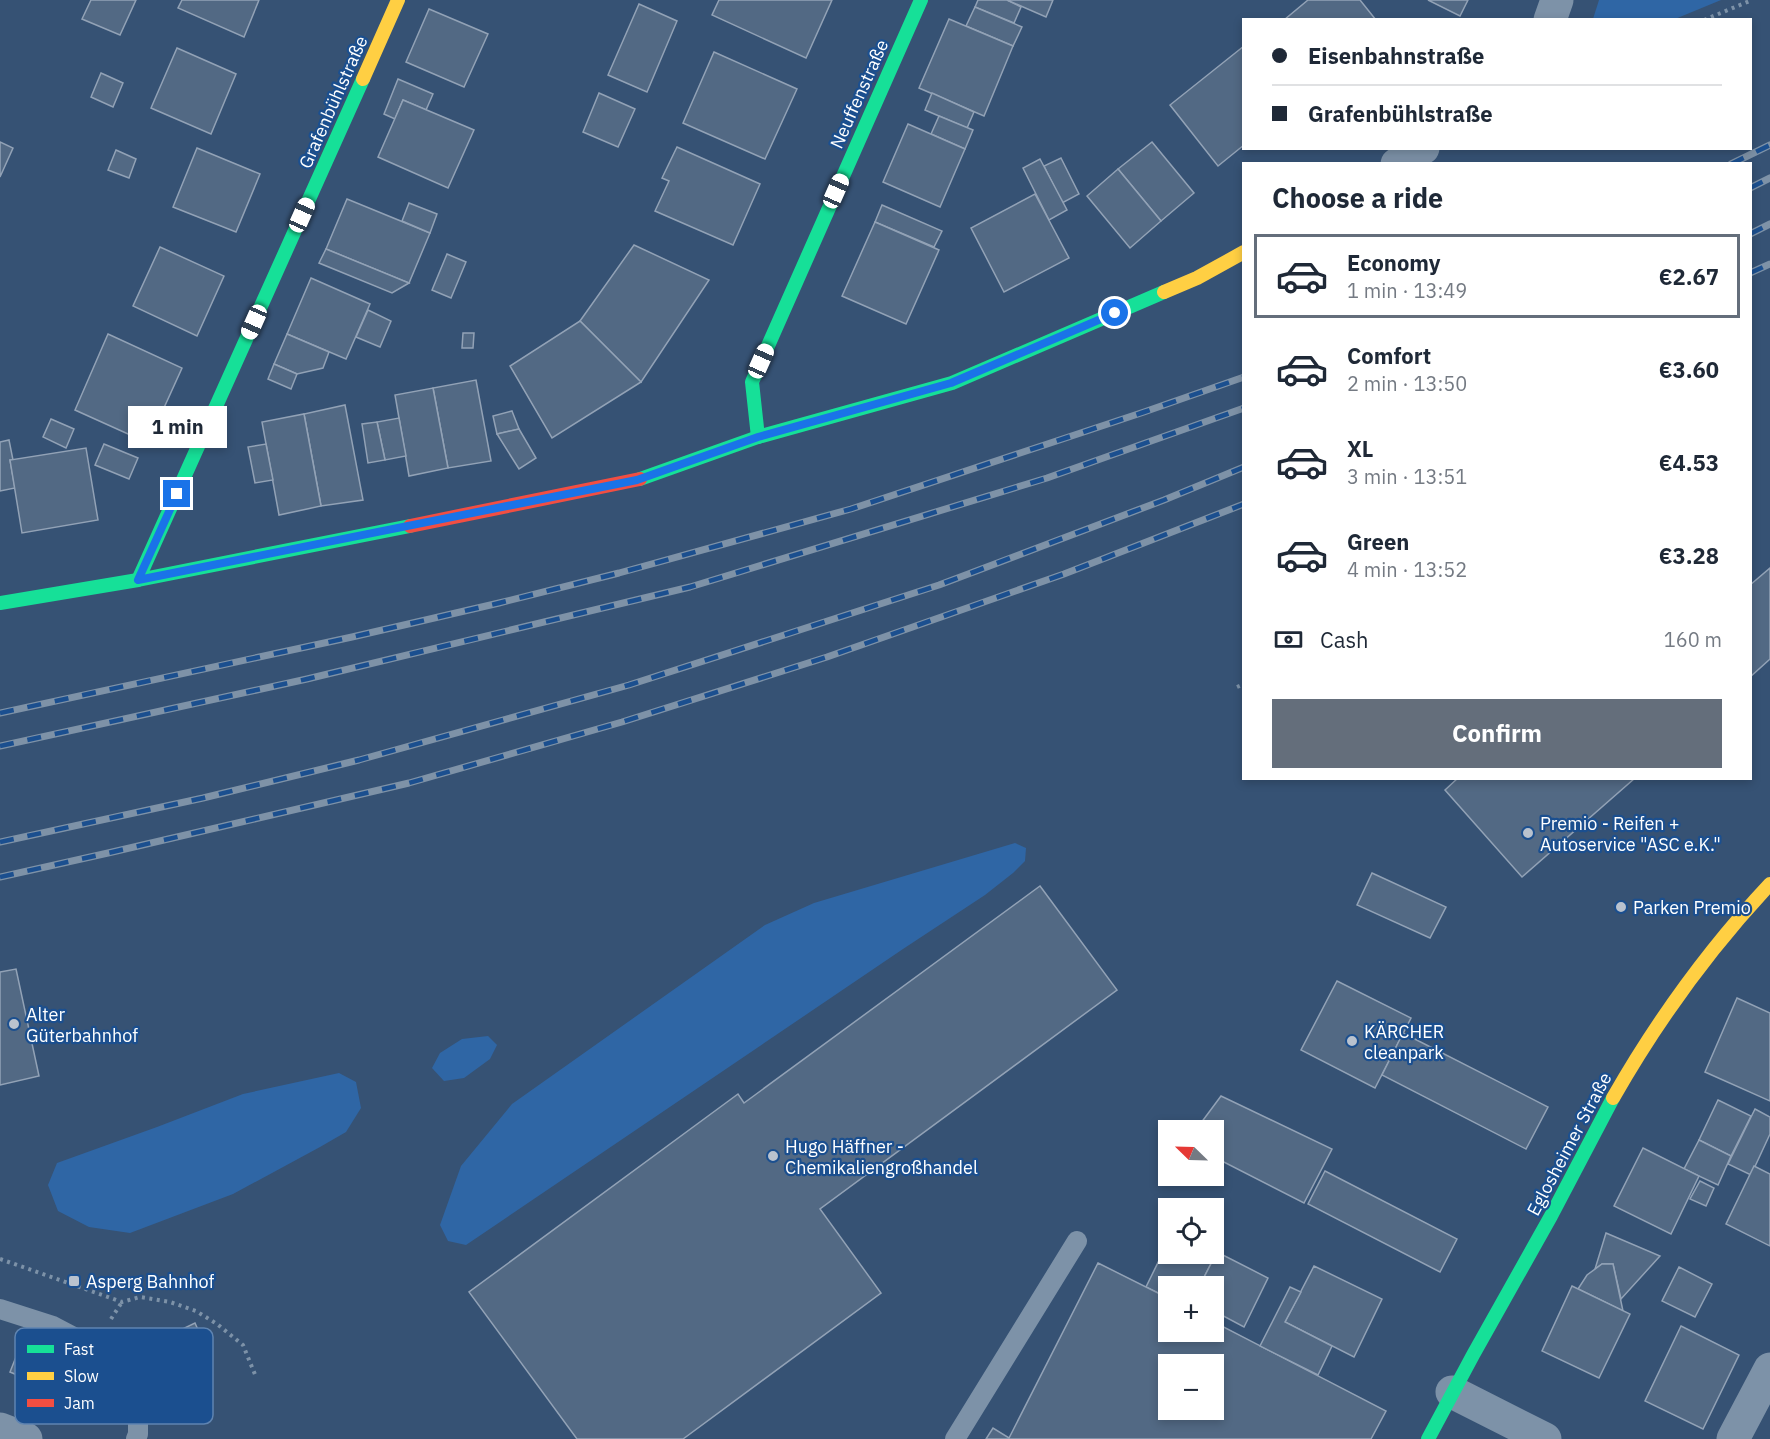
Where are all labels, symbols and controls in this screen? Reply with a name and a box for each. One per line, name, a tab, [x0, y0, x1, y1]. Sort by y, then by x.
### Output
street label: Grafenbühlstraße	[293, 32, 373, 172]
street label: Neuffenstraße	[825, 36, 893, 152]
text: Eisenbahnstraße	[1308, 41, 1484, 70]
text: Grafenbühlstraße	[1308, 99, 1493, 128]
car	[820, 171, 852, 211]
text: Choose a ride	[1272, 180, 1443, 215]
car	[286, 195, 318, 235]
text: Economy	[1347, 248, 1441, 277]
icon: car	[1275, 249, 1329, 303]
text: €2.67	[1659, 262, 1719, 291]
text: 1 min · 13:49	[1347, 277, 1467, 304]
route start	[1101, 299, 1128, 326]
car	[238, 302, 270, 342]
car	[745, 341, 777, 381]
text: Comfort	[1347, 341, 1431, 370]
icon: car	[1275, 342, 1329, 396]
text: €3.60	[1659, 355, 1719, 384]
text: 2 min · 13:50	[1347, 370, 1467, 397]
callout: 1 min	[128, 407, 226, 449]
text: 1 min	[151, 413, 204, 440]
text: XL	[1347, 434, 1373, 463]
icon: car	[1275, 435, 1329, 489]
text: €4.53	[1659, 448, 1719, 477]
text: 3 min · 13:51	[1347, 463, 1467, 490]
route end	[163, 480, 190, 507]
text: Green	[1347, 527, 1409, 556]
icon: car	[1275, 528, 1329, 582]
text: €3.28	[1659, 541, 1719, 570]
text: 4 min · 13:52	[1347, 556, 1467, 583]
icon: cash	[1272, 623, 1305, 656]
text: Cash	[1320, 625, 1369, 654]
text: 160 m	[1664, 626, 1722, 653]
button: Confirm	[1272, 699, 1722, 768]
place label: Premio - Reifen + Autoservice "ASC e.K."	[1540, 812, 1721, 856]
marker: Premio - Reifen + Autoservice "ASC e.K."	[1521, 826, 1535, 840]
place label: Parken Premio	[1633, 896, 1751, 919]
marker: Parken Premio	[1614, 900, 1628, 914]
place label: Alter Güterbahnhof	[26, 1003, 138, 1047]
marker: Alter Güterbahnhof	[7, 1017, 21, 1031]
place label: KÄRCHER cleanpark	[1364, 1020, 1444, 1064]
marker: KÄRCHER cleanpark	[1345, 1034, 1359, 1048]
street label: Eglosheimer Straße	[1522, 1068, 1617, 1220]
north arrow	[1158, 1120, 1224, 1186]
map controls	[1158, 1120, 1224, 1420]
place label: Hugo Häffner - Chemikaliengroßhandel	[785, 1135, 978, 1179]
marker: Hugo Häffner - Chemikaliengroßhandel	[766, 1149, 780, 1163]
button: locate	[1158, 1198, 1224, 1264]
place label: Asperg Bahnhof	[86, 1270, 215, 1293]
marker: Asperg Bahnhof	[67, 1274, 81, 1288]
button: +	[1158, 1276, 1224, 1342]
legend	[15, 1328, 213, 1424]
text: Fast	[64, 1339, 94, 1359]
button: −	[1158, 1354, 1224, 1420]
text: Slow	[64, 1366, 99, 1386]
text: Jam	[64, 1393, 95, 1413]

